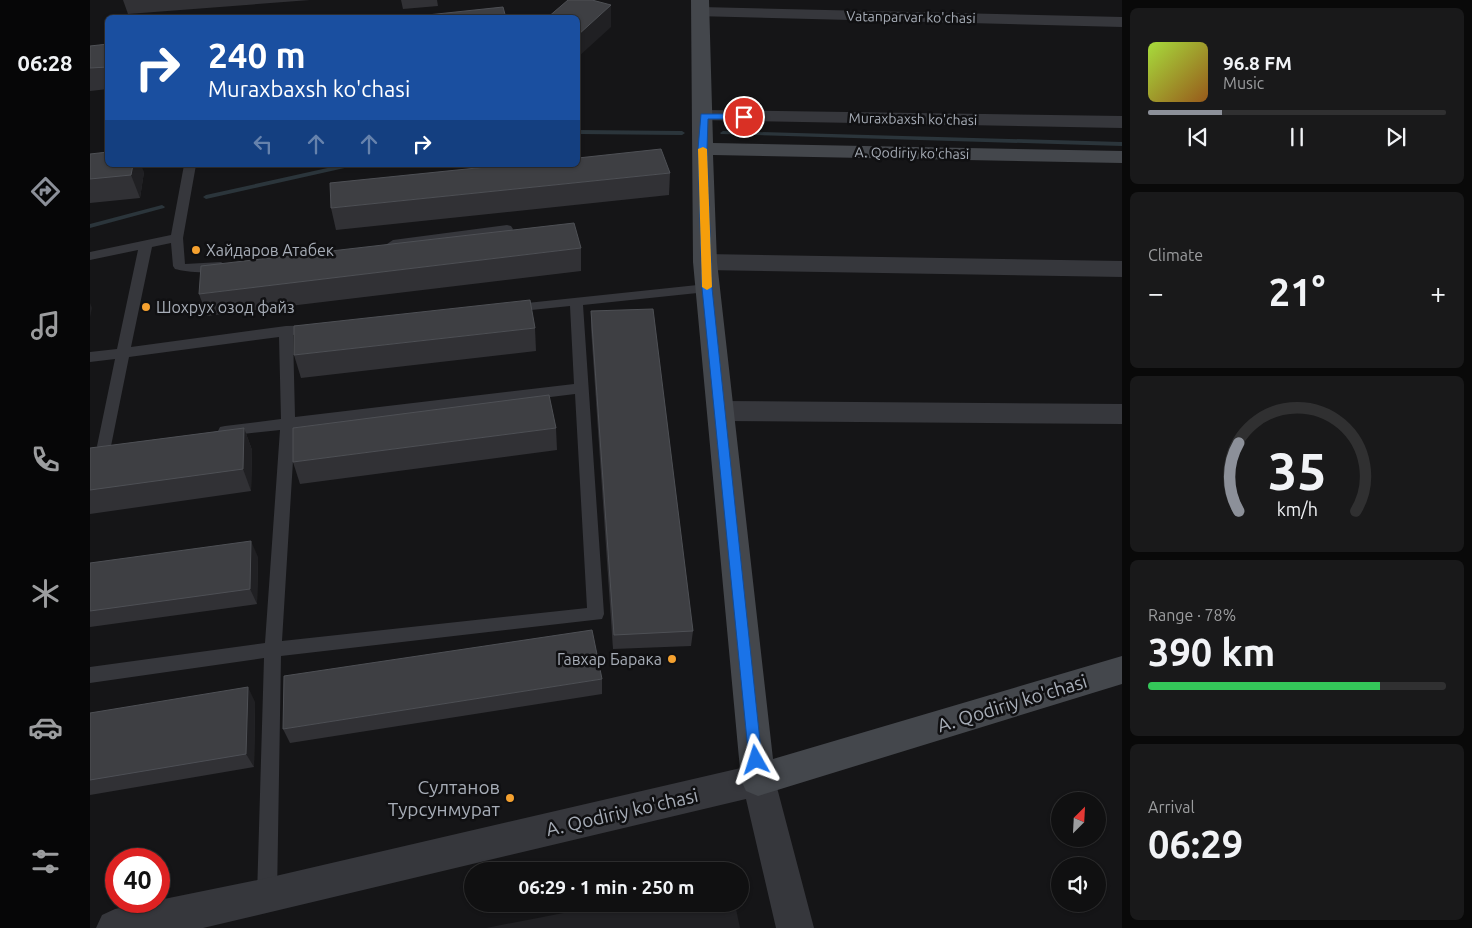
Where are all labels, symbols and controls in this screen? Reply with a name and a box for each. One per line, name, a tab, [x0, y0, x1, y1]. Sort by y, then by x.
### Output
street label: Vatanparvar ko'chasi	[846, 8, 976, 26]
icon: right	[125, 35, 190, 100]
text: 240 m	[208, 35, 306, 75]
text: 06:28	[17, 50, 73, 75]
text: 96.8 FM	[1223, 52, 1292, 74]
text: Music	[1223, 74, 1264, 92]
text: Muraxbaxsh ko'chasi	[208, 76, 410, 101]
pin	[723, 96, 765, 138]
icon: arrive	[730, 103, 758, 131]
street label: Muraxbaxsh ko'chasi	[849, 110, 977, 128]
icon: previous	[1184, 123, 1212, 151]
icon: pause	[1283, 123, 1311, 151]
icon: next	[1382, 123, 1410, 151]
icon: left	[249, 130, 277, 158]
icon: ahead	[302, 130, 330, 158]
icon: ahead	[355, 130, 383, 158]
icon: right	[408, 130, 436, 158]
street label: A. Qodiriy ko'chasi	[855, 144, 969, 162]
icon: directions	[28, 174, 63, 209]
place label: Хайдаров Атабек	[206, 241, 334, 259]
marker: Хайдаров Атабек	[190, 244, 202, 256]
text: Climate	[1148, 246, 1203, 264]
text: 21°	[1269, 271, 1325, 313]
text: −	[1148, 277, 1164, 308]
text: +	[1430, 277, 1446, 308]
place label: Шохрух озод файз	[156, 298, 295, 316]
marker: Шохрух озод файз	[140, 301, 152, 313]
icon: music	[28, 308, 63, 343]
icon: phone	[28, 442, 63, 477]
text: 35	[1268, 442, 1326, 500]
text: km/h	[1276, 499, 1318, 519]
icon: climate	[28, 576, 63, 611]
text: Range · 78%	[1148, 606, 1236, 624]
text: 390 km	[1148, 631, 1275, 673]
place label: Гавхар Барака	[557, 650, 662, 668]
marker: Гавхар Барака	[666, 653, 678, 665]
street label: A. Qodiriy ko'chasi	[934, 670, 1090, 736]
icon: car	[28, 710, 63, 745]
position arrow	[729, 733, 781, 785]
place label: Султанов Турсунмурат	[388, 776, 501, 820]
street label: A. Qodiriy ko'chasi	[544, 784, 700, 840]
marker: Султанов Турсунмурат	[504, 792, 516, 804]
north arrow	[1051, 792, 1106, 848]
map controls	[1051, 792, 1106, 912]
text: Arrival	[1148, 798, 1195, 816]
text: 06:29	[1148, 823, 1243, 865]
icon: filters	[28, 844, 63, 879]
speed limit sign: 40	[105, 848, 170, 913]
button: sound	[1051, 857, 1106, 912]
text: 06:29 · 1 min · 250 m	[519, 876, 694, 898]

